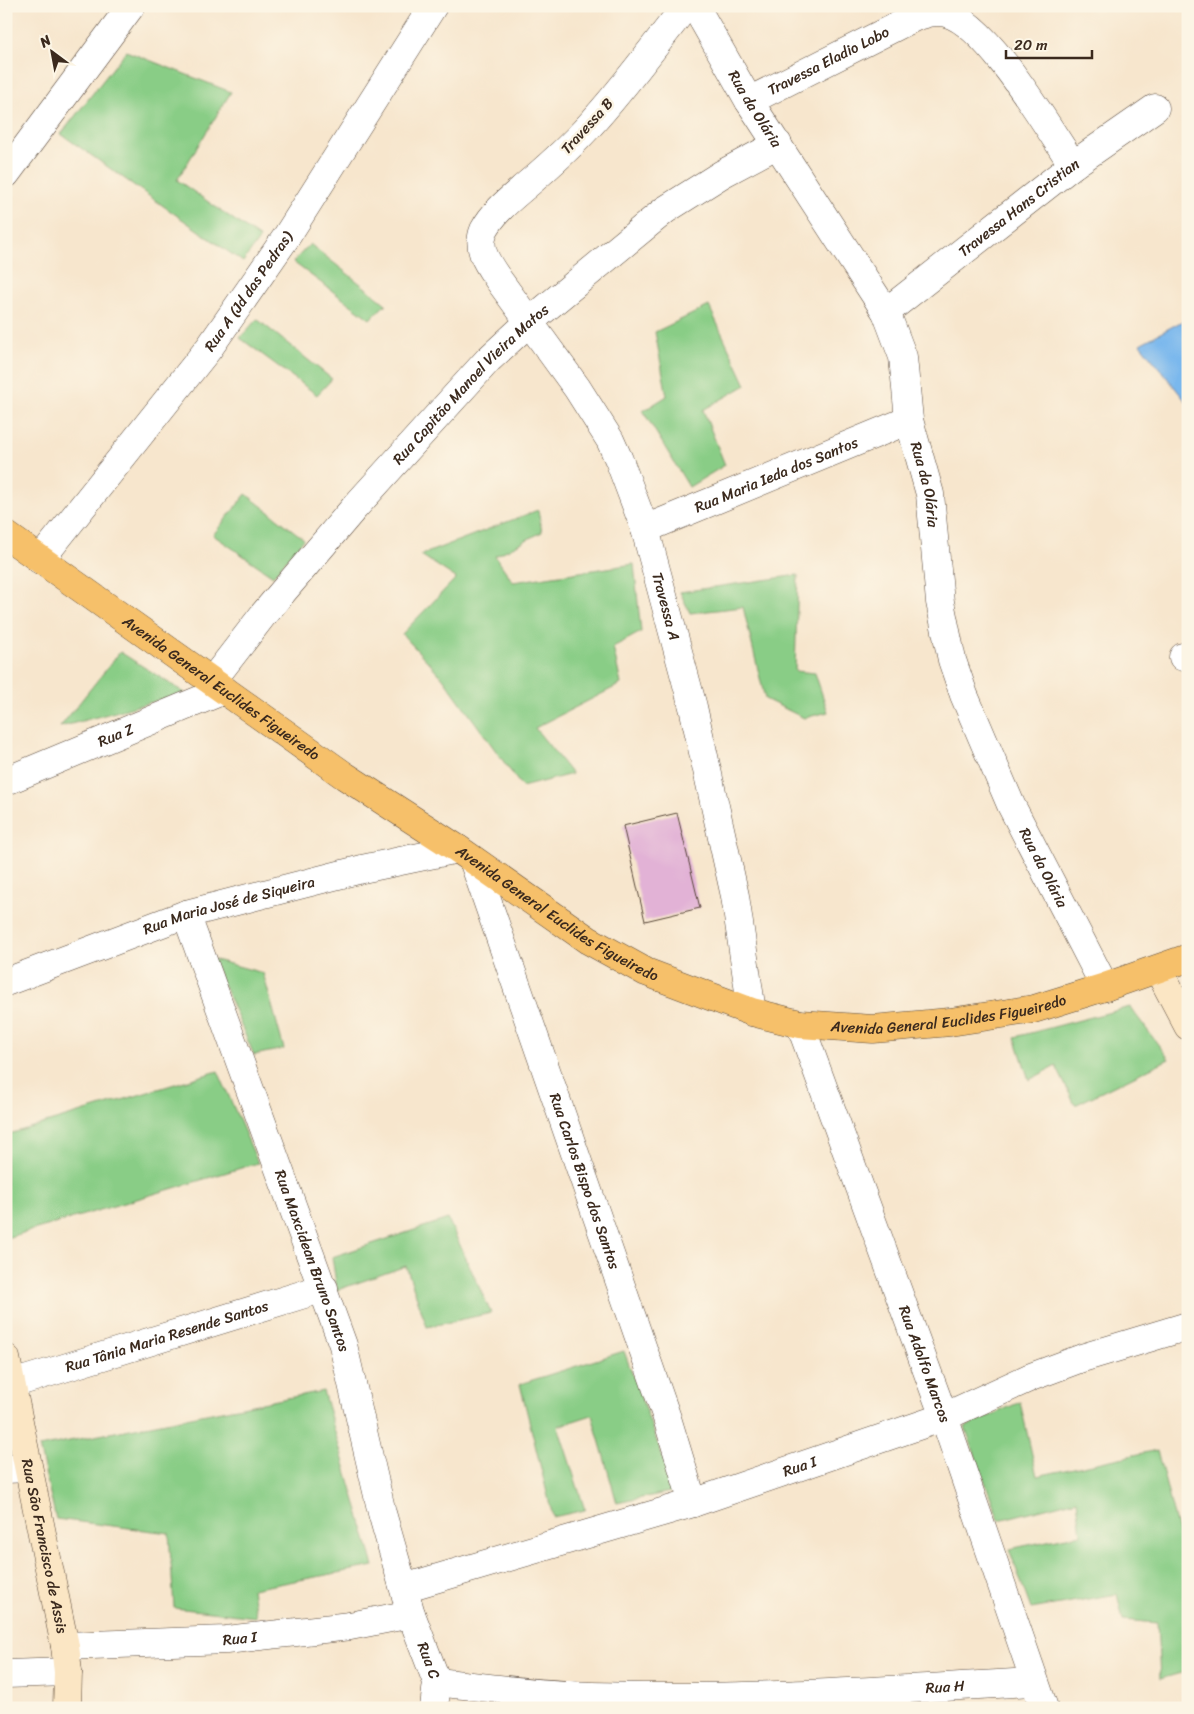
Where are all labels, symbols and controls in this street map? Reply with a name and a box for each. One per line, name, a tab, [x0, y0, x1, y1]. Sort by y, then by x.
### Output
street label: Travessa Eladio Lobo	[763, 19, 894, 103]
north arrow	[28, 28, 78, 78]
text: N	[34, 28, 56, 55]
scale bar	[1006, 28, 1093, 60]
text: 20 m	[1014, 32, 1048, 58]
street label: Rua da Olária	[721, 65, 789, 153]
street label: Travessa B	[554, 91, 620, 160]
street label: Travessa Hans Cristian	[952, 151, 1085, 264]
street label: Rua A (Jd das Pedras)	[197, 226, 300, 357]
street label: Rua Capitão Manoel Vieira Matos	[386, 297, 555, 471]
street label: Rua Maria Ieda dos Santos	[690, 429, 862, 520]
street label: Rua da Olária	[903, 439, 946, 529]
street label: Travessa A	[644, 569, 687, 643]
street label: Avenida General Euclides Figueiredo	[116, 608, 326, 768]
street label: Rua Z	[94, 716, 138, 754]
street label: Rua da Olária	[1012, 823, 1075, 913]
street label: Avenida General Euclides Figueiredo	[449, 838, 663, 989]
street label: Rua Maria José de Siqueira	[139, 868, 318, 942]
street label: Avenida General Euclides Figueiredo	[829, 987, 1070, 1042]
street label: Rua Carlos Bispo dos Santos	[542, 1089, 627, 1273]
street label: Rua Maxcidean Bruno Santos	[267, 1166, 357, 1355]
street label: Rua Tânia Maria Resende Santos	[62, 1293, 272, 1380]
street label: Rua Adolfo Marcos	[891, 1302, 958, 1427]
street label: Rua I	[779, 1448, 821, 1484]
street label: Rua São Francisco de Assis	[14, 1456, 75, 1637]
street label: Rua I	[221, 1623, 259, 1653]
street label: Rua C	[410, 1638, 448, 1683]
street label: Rua H	[925, 1673, 966, 1701]

